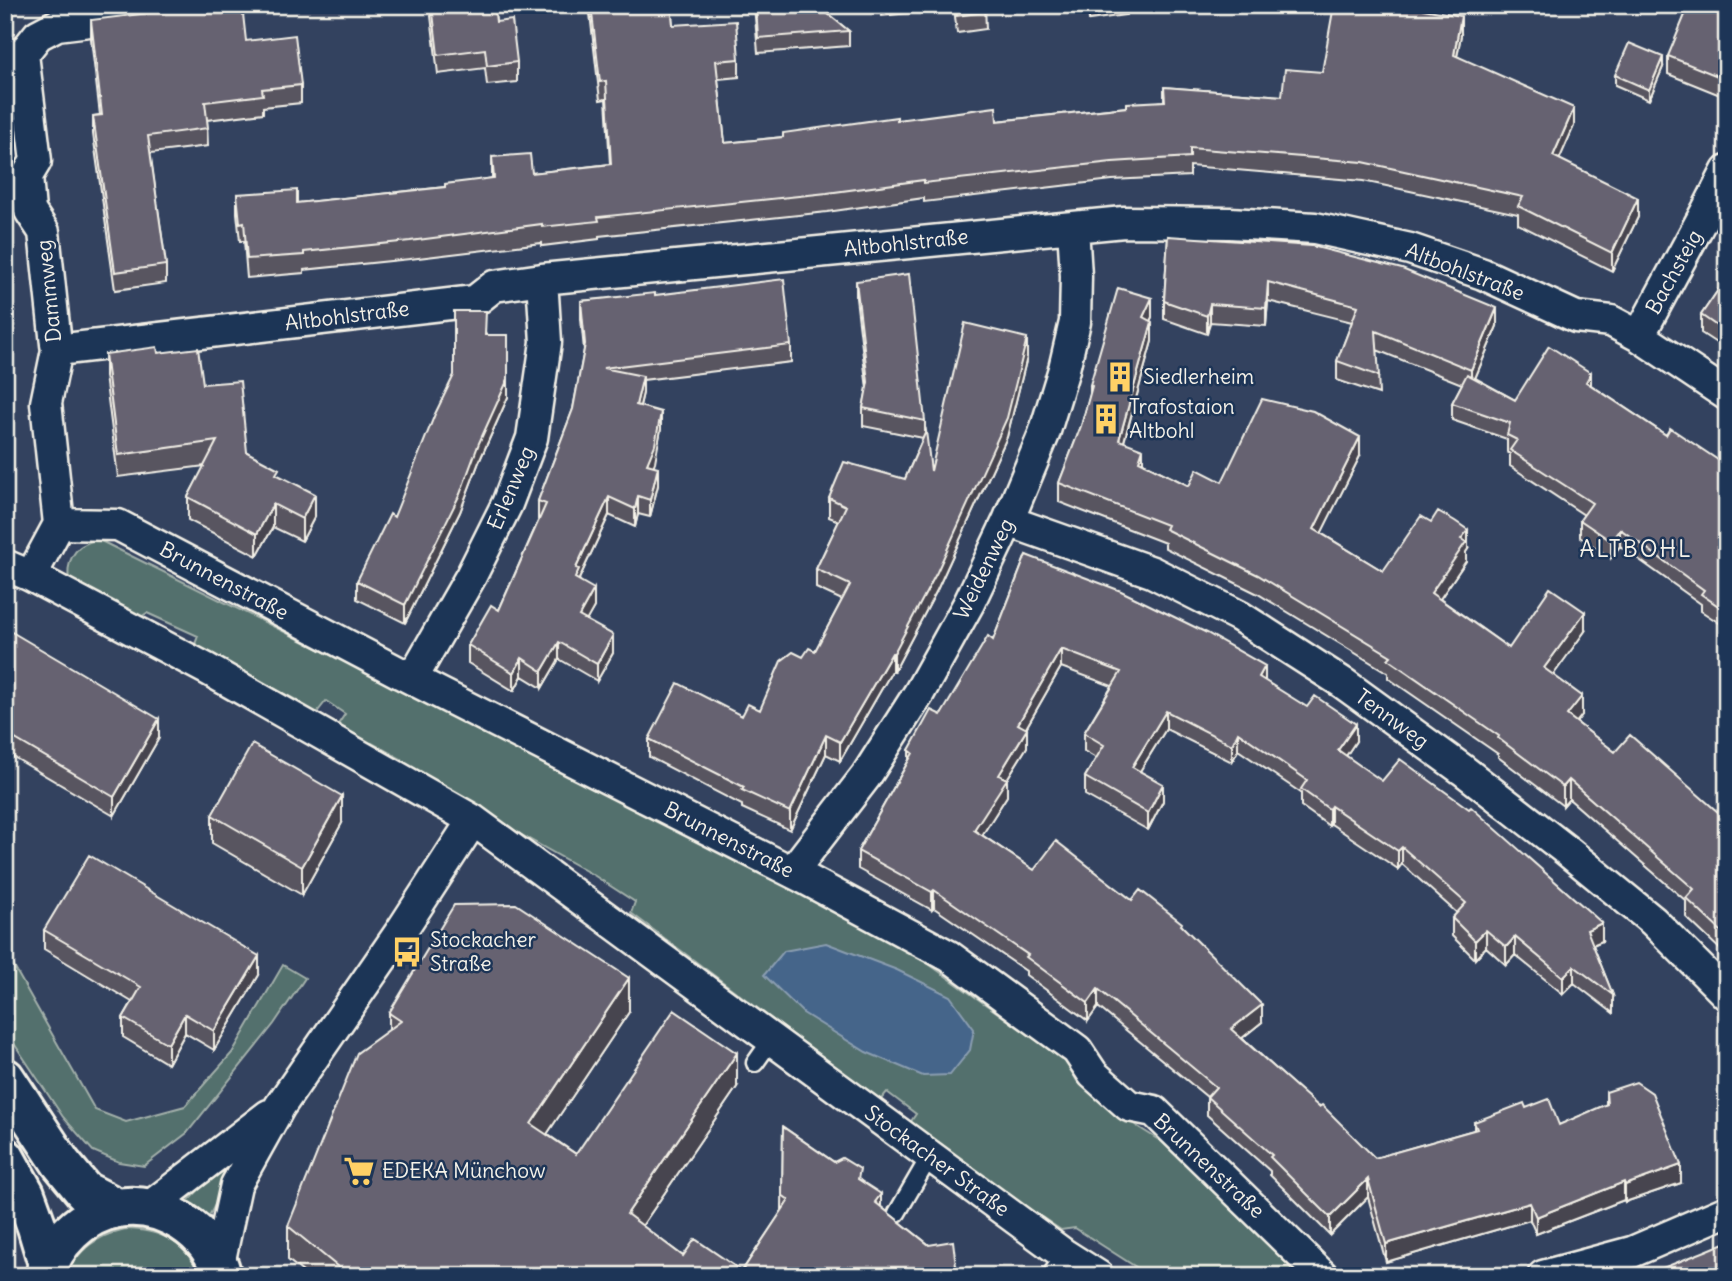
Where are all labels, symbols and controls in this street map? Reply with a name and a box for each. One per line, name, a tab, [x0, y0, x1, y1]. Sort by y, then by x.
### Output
street label: Altbohlstraße	[842, 223, 970, 262]
street label: Bachsteig	[1639, 225, 1708, 319]
street label: Altbohlstraße	[1402, 236, 1528, 307]
street label: Dammweg	[30, 238, 67, 344]
street label: Altbohlstraße	[283, 294, 411, 337]
building icon: Siedlerheim	[1103, 360, 1137, 394]
place label: Siedlerheim	[1143, 363, 1254, 390]
place label: Trafostaion Altbohl	[1129, 393, 1235, 444]
building icon: Trafostaion Altbohl	[1089, 402, 1123, 436]
street label: Erlenweg	[481, 442, 540, 534]
street label: Weidenweg	[947, 514, 1020, 624]
district label: ALTBOHL	[1580, 534, 1693, 563]
street label: Brunnenstraße	[155, 535, 293, 626]
street label: Tennweg	[1350, 683, 1434, 754]
street label: Brunnenstraße	[660, 795, 799, 884]
place label: Stockacher Straße	[430, 926, 536, 977]
bus stop icon: Stockacher Straße	[390, 935, 424, 969]
street label: Stockacher Straße	[860, 1099, 1015, 1222]
street label: Brunnenstraße	[1148, 1107, 1271, 1224]
supermarket icon: EDEKA Münchow	[342, 1154, 376, 1188]
place label: EDEKA Münchow	[382, 1157, 545, 1184]

